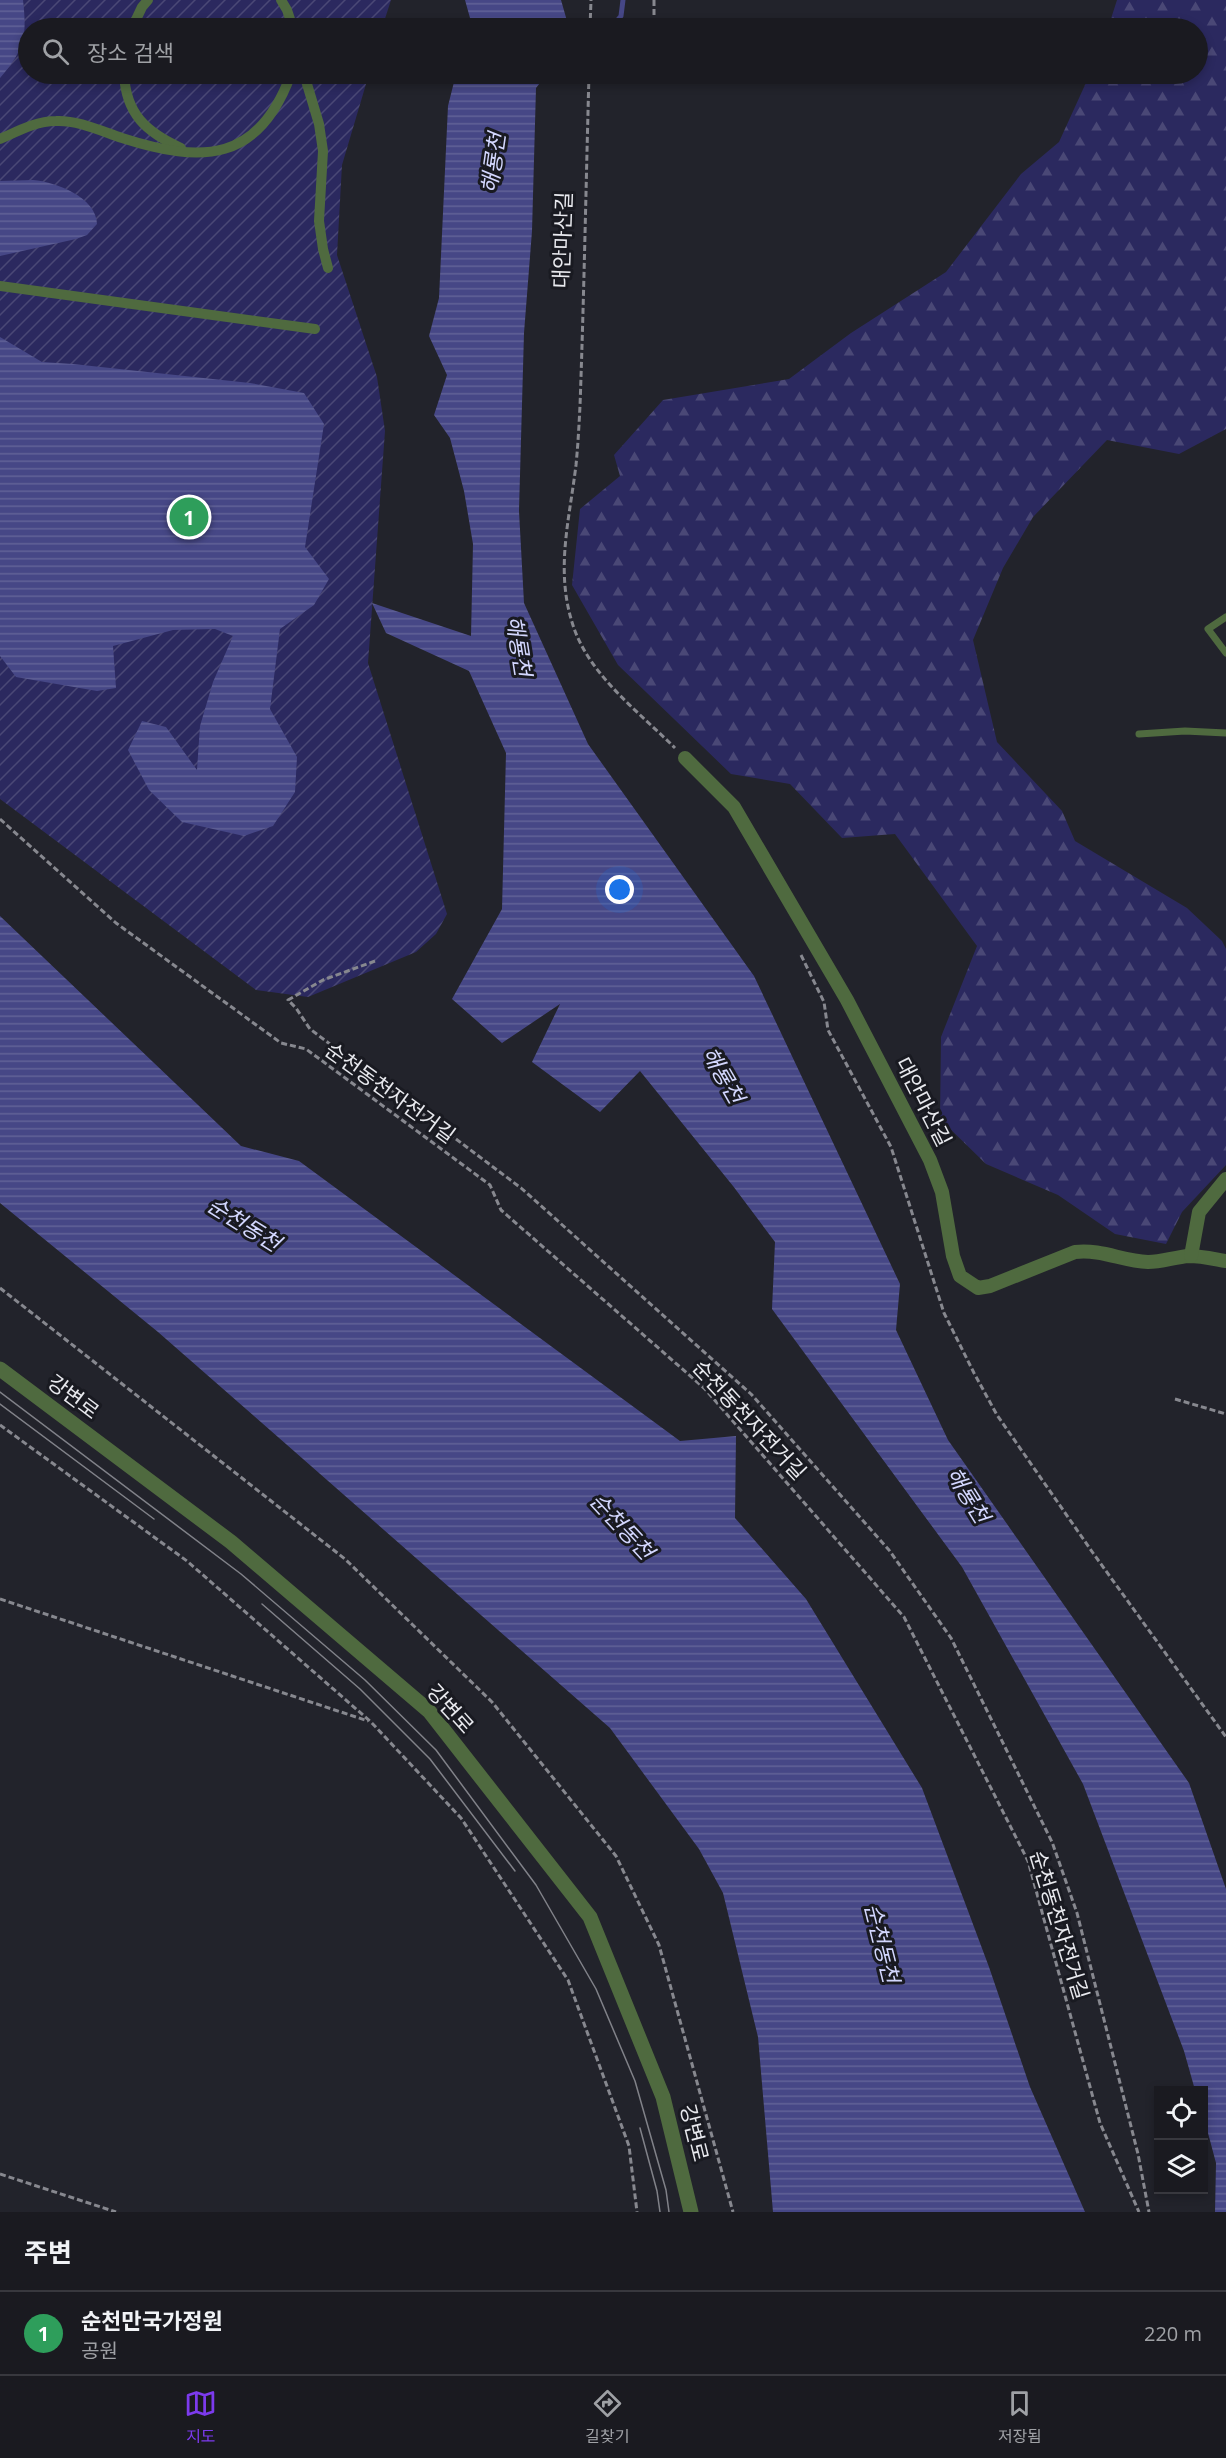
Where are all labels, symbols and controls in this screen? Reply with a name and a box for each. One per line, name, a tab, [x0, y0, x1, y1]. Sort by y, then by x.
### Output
search box	[18, 18, 1208, 84]
icon: search	[39, 35, 72, 68]
text: 장소 검색	[87, 37, 174, 67]
water label: 해룡천	[473, 128, 511, 195]
street label: 대안마산길	[546, 191, 578, 289]
pin: 1	[170, 494, 208, 540]
water label: 해룡천	[500, 614, 540, 681]
your location	[605, 875, 634, 904]
street label: 순천동천자전거길	[320, 1035, 461, 1149]
water label: 해룡천	[696, 1041, 753, 1111]
street label: 대안마산길	[889, 1052, 958, 1151]
water label: 순천동천	[202, 1189, 289, 1259]
street label: 순천동천자전거길	[687, 1353, 813, 1485]
street label: 강변로	[42, 1368, 105, 1425]
water label: 해룡천	[940, 1461, 999, 1531]
water label: 순천동천	[584, 1485, 663, 1567]
street label: 강변로	[421, 1677, 481, 1739]
street label: 순천동천자전거길	[1024, 1847, 1096, 2003]
water label: 순천동천	[859, 1900, 908, 1988]
map controls	[1154, 2086, 1208, 2194]
button: locate	[1154, 2086, 1208, 2140]
street label: 강변로	[674, 2101, 716, 2164]
button: layers	[1154, 2140, 1208, 2194]
text: 주변	[24, 2234, 72, 2270]
text: 순천만국가정원	[81, 2305, 223, 2335]
text: 1	[38, 2320, 49, 2347]
text: 220 m	[1144, 2320, 1202, 2347]
text: 공원	[81, 2337, 118, 2364]
tab: 지도	[184, 2387, 217, 2447]
tab: 길찾기	[585, 2387, 630, 2447]
tab: 저장됨	[998, 2387, 1042, 2447]

